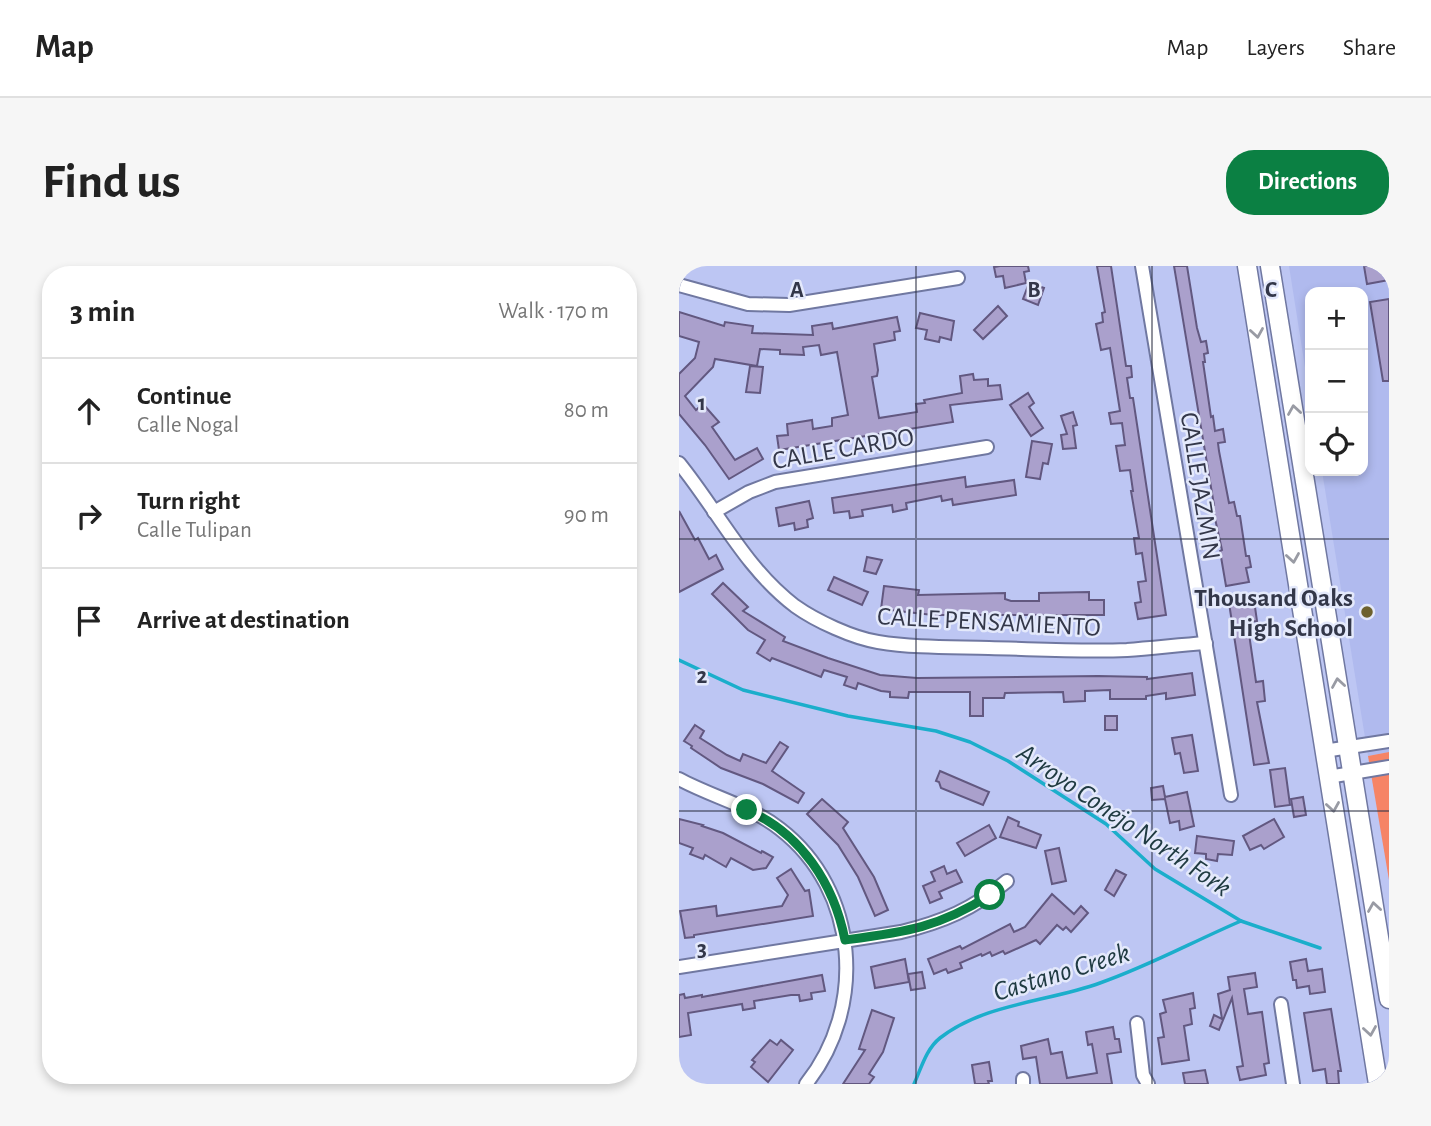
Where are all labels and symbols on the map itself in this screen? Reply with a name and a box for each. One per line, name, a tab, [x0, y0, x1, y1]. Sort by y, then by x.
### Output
text: A	[790, 279, 804, 302]
text: B	[1027, 279, 1041, 302]
text: C	[1265, 279, 1277, 302]
one-way arrow	[1249, 327, 1264, 339]
text: 1	[698, 392, 706, 415]
one-way arrow	[1287, 404, 1302, 416]
street label: CALLE JAZMIN	[1176, 411, 1225, 562]
street label: CALLE CARDO	[770, 424, 916, 474]
one-way arrow	[1285, 552, 1300, 564]
place label: Thousand Oaks High School	[1194, 585, 1353, 641]
street label: CALLE PENSAMIENTO	[877, 603, 1101, 641]
marker: Thousand Oaks High School	[1359, 604, 1375, 620]
text: 2	[697, 665, 708, 688]
one-way arrow	[1331, 677, 1346, 689]
water label: Arroyo Conejo North Fork	[1011, 738, 1236, 903]
route end	[731, 794, 762, 825]
one-way arrow	[1325, 801, 1340, 813]
route start	[974, 879, 1005, 910]
one-way arrow	[1367, 901, 1382, 913]
text: 3	[697, 938, 707, 961]
water label: Castano Creek	[990, 939, 1133, 1007]
one-way arrow	[1362, 1026, 1377, 1037]

